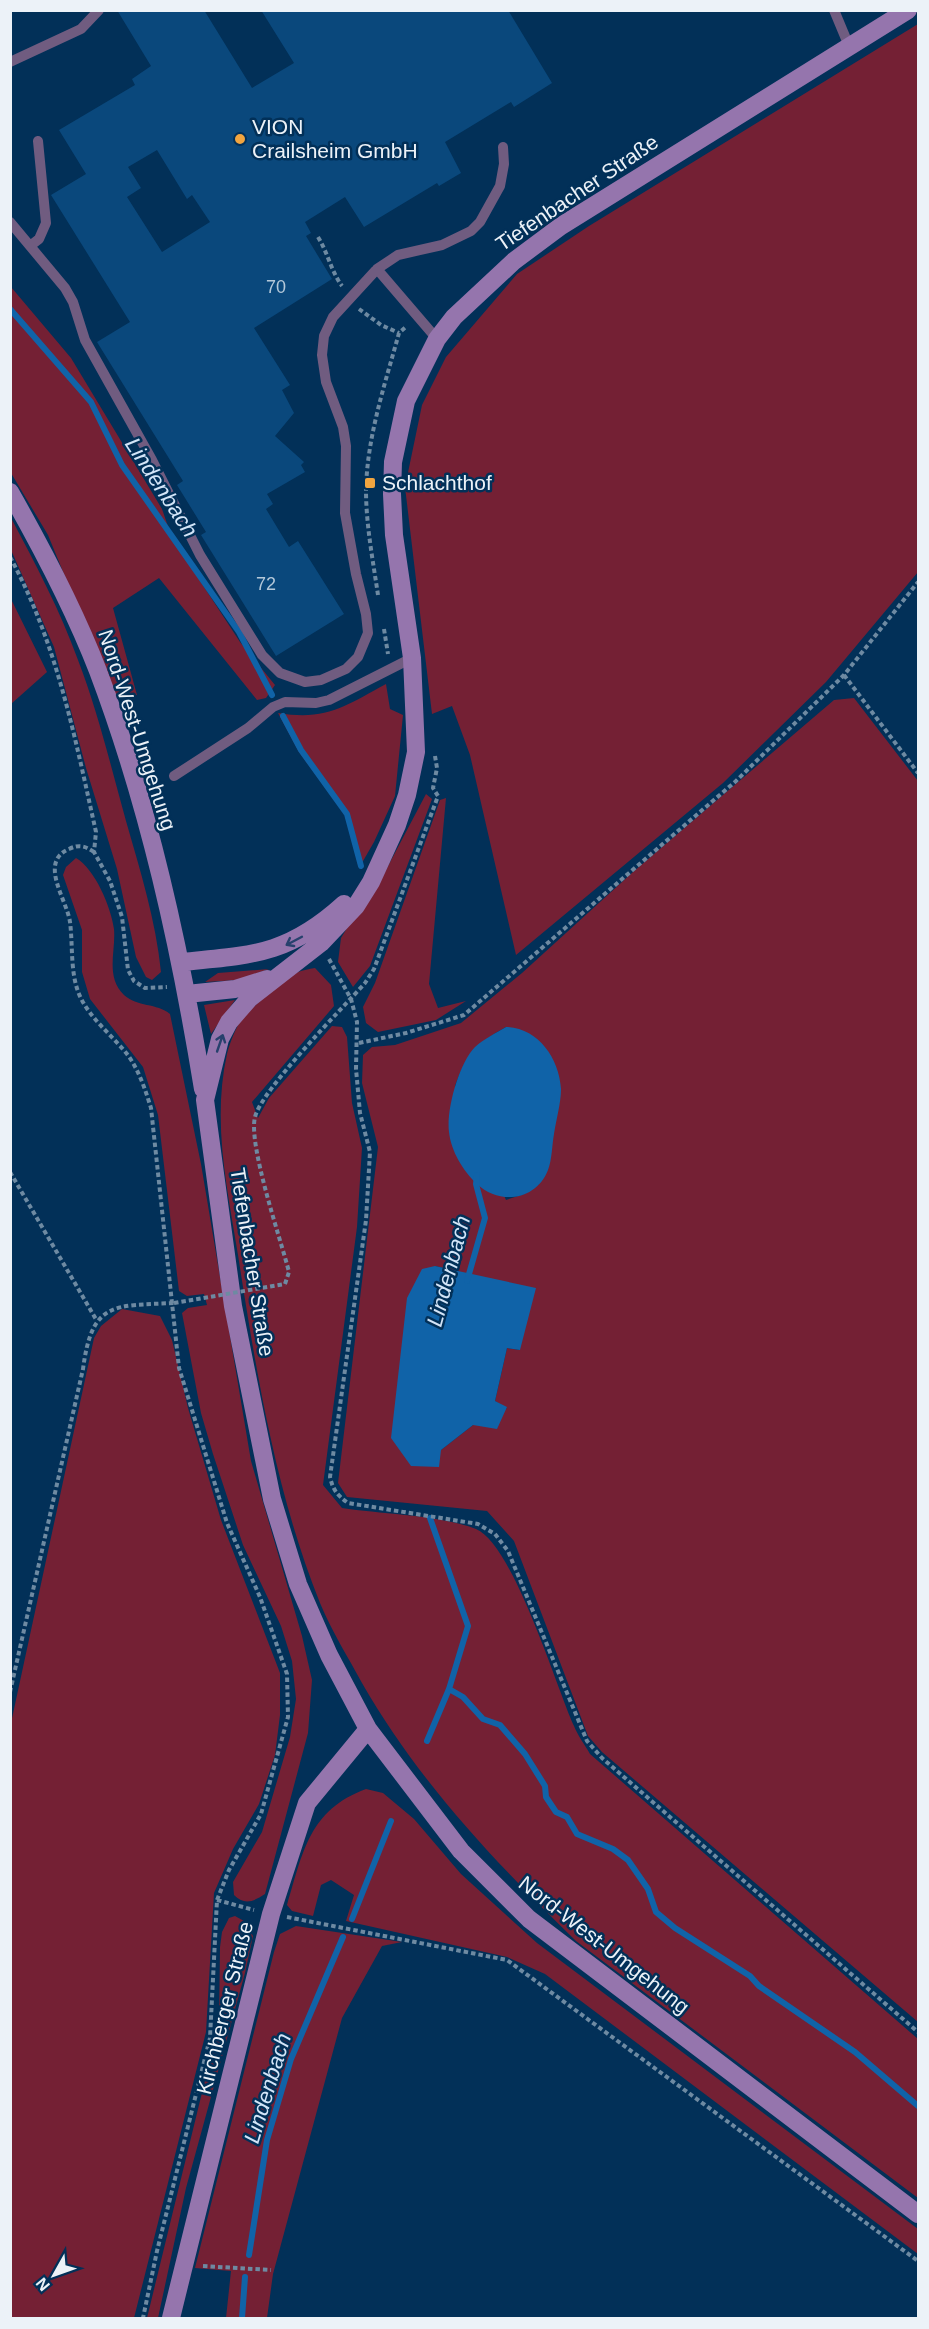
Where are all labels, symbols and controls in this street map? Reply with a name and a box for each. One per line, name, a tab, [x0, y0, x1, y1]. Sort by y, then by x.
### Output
place label: VION Crailsheim GmbH	[252, 115, 418, 162]
street label: Tiefenbacher Straße	[491, 130, 662, 255]
marker: VION Crailsheim GmbH	[233, 132, 247, 146]
house number: 70	[266, 277, 286, 297]
water label: Lindenbach	[120, 433, 203, 542]
place label: Schlachthof	[382, 471, 492, 494]
marker: Schlachthof	[363, 476, 377, 490]
house number: 72	[256, 574, 276, 594]
street label: Nord-West-Umgehung	[94, 627, 181, 833]
one-way arrow	[285, 935, 303, 947]
one-way arrow	[215, 1034, 226, 1053]
street label: Tiefenbacher Straße	[226, 1166, 279, 1358]
water label: Lindenbach	[422, 1213, 475, 1329]
street label: Nord-West-Umgehung	[515, 1871, 694, 2018]
street label: Kirchberger Straße	[192, 1919, 257, 2097]
water label: Lindenbach	[239, 2030, 296, 2146]
north arrow	[24, 2245, 84, 2305]
text: N	[33, 2274, 53, 2294]

